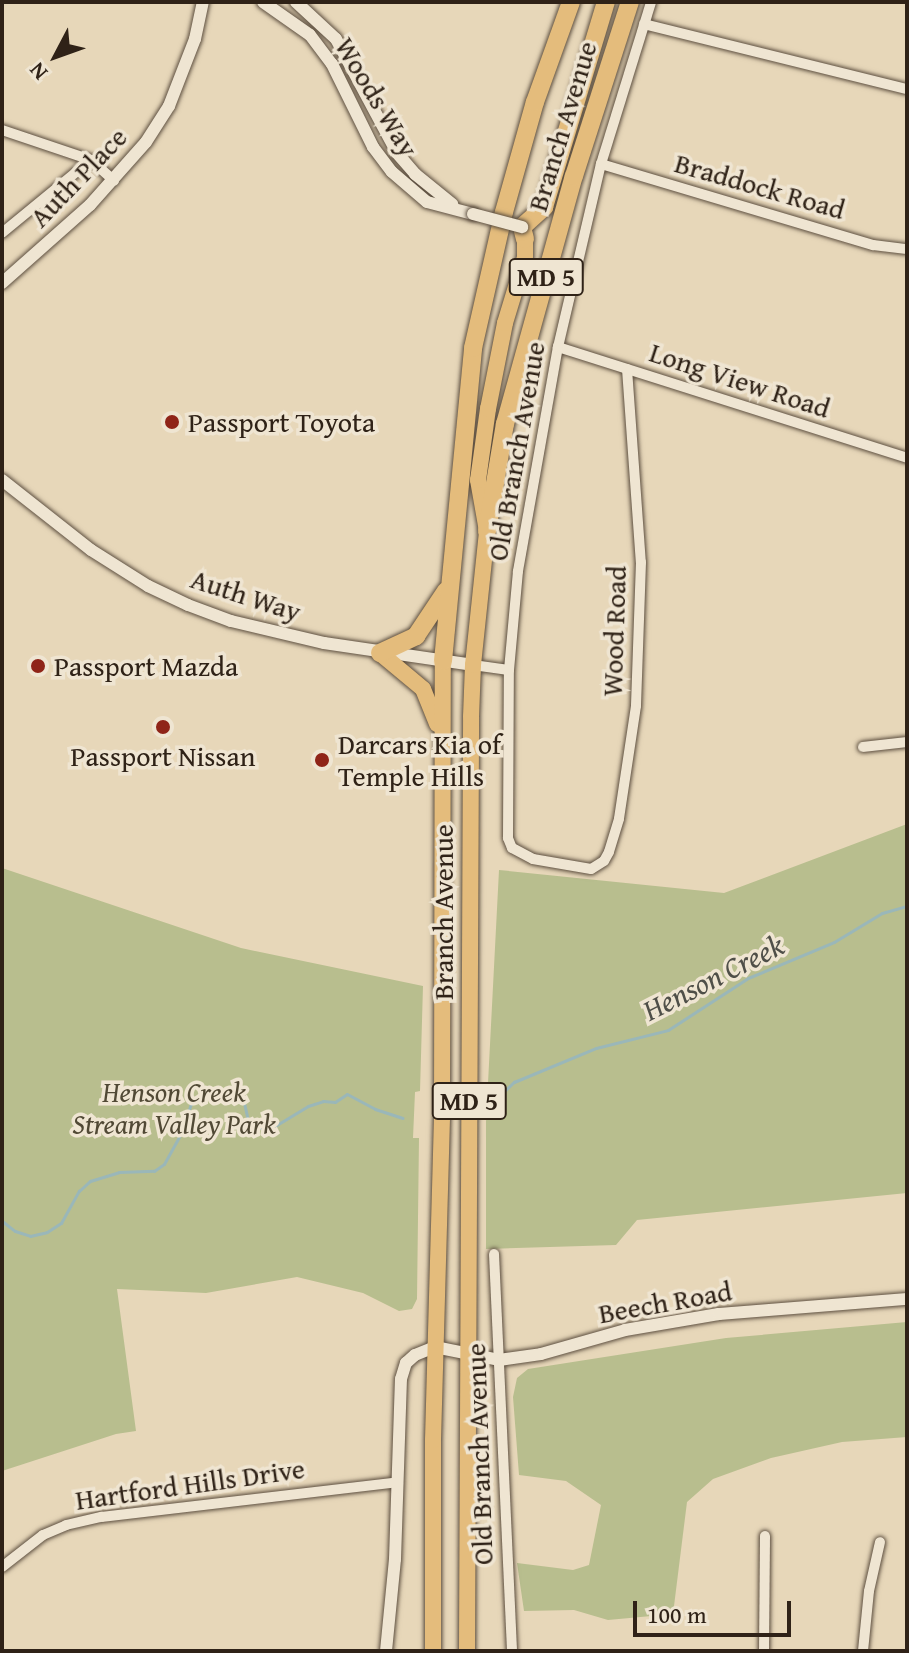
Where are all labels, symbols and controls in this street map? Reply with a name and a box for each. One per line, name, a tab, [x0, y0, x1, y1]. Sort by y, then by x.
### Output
north arrow	[16, 16, 96, 96]
street label: Woods Way	[328, 31, 426, 163]
street label: Branch Avenue	[520, 37, 604, 215]
text: N	[21, 56, 55, 88]
street label: Auth Place	[22, 120, 134, 234]
street label: Braddock Road	[671, 146, 849, 226]
road number: MD 5	[508, 255, 584, 299]
street label: Long View Road	[646, 335, 834, 425]
street label: Old Branch Avenue	[480, 339, 552, 563]
place label: Passport Toyota	[188, 405, 375, 439]
marker: Passport Toyota	[163, 413, 181, 431]
street label: Auth Way	[187, 561, 305, 629]
street label: Wood Road	[595, 565, 633, 697]
place label: Passport Mazda	[54, 649, 238, 683]
marker: Passport Mazda	[29, 657, 47, 675]
marker: Passport Nissan	[154, 718, 172, 736]
place label: Darcars Kia of Temple Hills	[338, 727, 501, 793]
place label: Passport Nissan	[71, 739, 255, 773]
marker: Darcars Kia of Temple Hills	[313, 751, 331, 769]
street label: Branch Avenue	[426, 824, 460, 1000]
water label: Henson Creek	[636, 926, 790, 1028]
park label: Henson Creek Stream Valley Park	[72, 1075, 276, 1141]
road number: MD 5	[431, 1079, 507, 1123]
street label: Beech Road	[596, 1274, 734, 1330]
street label: Old Branch Avenue	[458, 1342, 500, 1566]
street label: Hartford Hills Drive	[73, 1451, 307, 1517]
scale bar	[637, 1585, 795, 1635]
text: 100 m	[647, 1597, 707, 1632]

